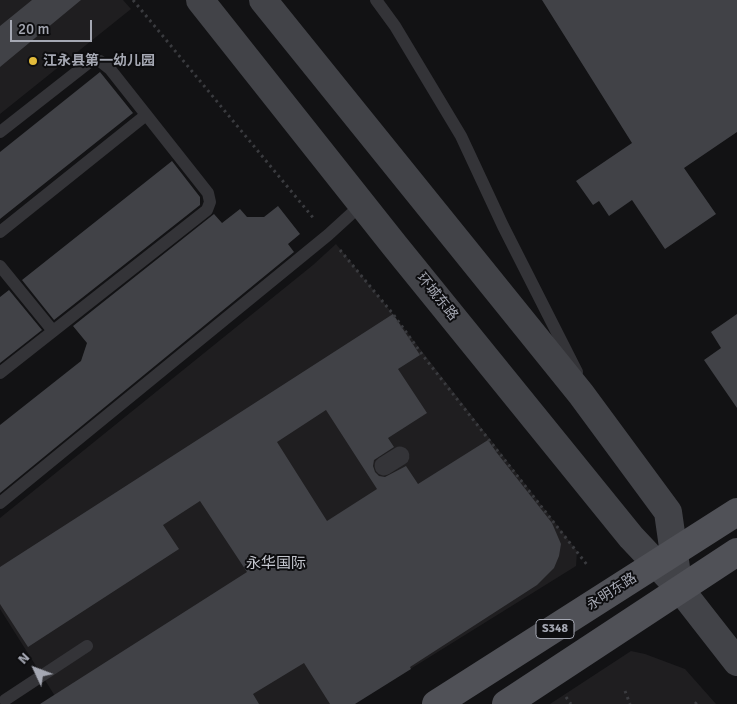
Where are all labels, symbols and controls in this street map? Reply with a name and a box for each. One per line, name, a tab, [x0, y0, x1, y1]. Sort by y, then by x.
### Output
scale bar	[12, 10, 95, 42]
text: 20 m	[18, 20, 49, 38]
place label: 江永县第一幼儿园	[43, 53, 155, 69]
marker: 江永县第一幼儿园	[27, 55, 39, 67]
street label: 环城东路	[413, 270, 461, 324]
district label: 永华国际	[246, 555, 306, 573]
street label: 永明东路	[584, 570, 640, 614]
road number: S348	[536, 620, 574, 638]
north arrow	[10, 644, 60, 694]
text: N	[14, 649, 33, 668]

